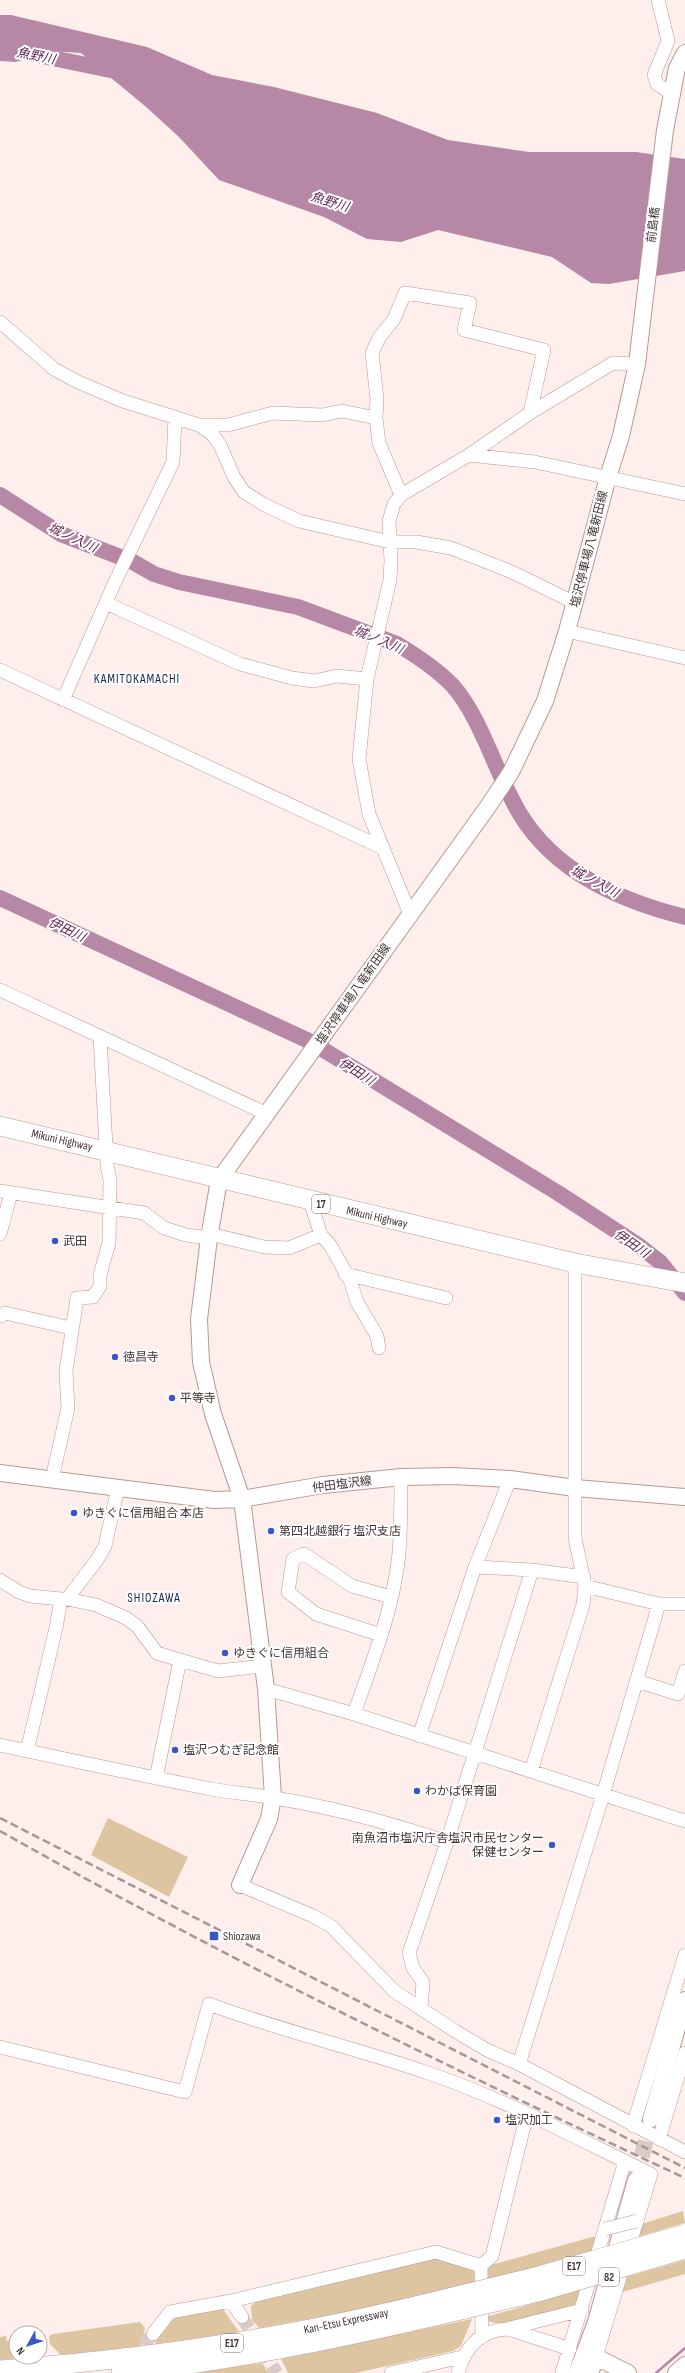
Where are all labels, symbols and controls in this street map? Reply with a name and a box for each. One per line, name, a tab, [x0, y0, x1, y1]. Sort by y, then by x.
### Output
water label: 魚野川	[15, 44, 58, 68]
water label: 魚野川	[309, 189, 353, 216]
street label: 前島橋	[644, 206, 663, 244]
street label: 塩沢停車場八竜新田線	[568, 489, 611, 609]
water label: 城ノ入川	[46, 520, 101, 557]
water label: 城ノ入川	[352, 622, 408, 658]
district label: KAMITOKAMACHI	[94, 671, 180, 687]
water label: 城ノ入川	[568, 863, 623, 902]
water label: 伊田川	[46, 914, 89, 946]
street label: 塩沢停車場八竜新田線	[313, 941, 394, 1048]
water label: 伊田川	[336, 1055, 379, 1090]
street label: Mikuni Highway	[30, 1126, 94, 1155]
road number: 17	[312, 1195, 330, 1213]
street label: Mikuni Highway	[345, 1203, 409, 1232]
water label: 伊田川	[611, 1226, 654, 1262]
place label: 武田	[63, 1234, 87, 1249]
marker: 武田	[50, 1236, 60, 1246]
place label: 徳昌寺	[123, 1350, 159, 1365]
marker: 徳昌寺	[110, 1352, 120, 1362]
place label: 平等寺	[180, 1391, 216, 1406]
marker: 平等寺	[167, 1393, 177, 1403]
street label: 仲田塩沢線	[311, 1473, 373, 1496]
place label: ゆきぐに信用組合 本店	[82, 1506, 204, 1521]
marker: ゆきぐに信用組合 本店	[69, 1508, 79, 1518]
place label: 第四北越銀行 塩沢支店	[279, 1524, 401, 1539]
marker: 第四北越銀行 塩沢支店	[266, 1526, 276, 1536]
district label: SHIOZAWA	[127, 1590, 181, 1606]
place label: ゆきぐに信用組合	[233, 1646, 329, 1661]
marker: ゆきぐに信用組合	[220, 1648, 230, 1658]
place label: 塩沢つむぎ記念館	[183, 1743, 279, 1758]
marker: 塩沢つむぎ記念館	[170, 1745, 180, 1755]
place label: わかば保育園	[425, 1784, 497, 1799]
marker: わかば保育園	[412, 1786, 422, 1796]
place label: 南魚沼市塩沢庁舎塩沢市民センター 保健センター	[352, 1831, 544, 1860]
marker: 南魚沼市塩沢庁舎塩沢市民センター 保健センター	[547, 1840, 557, 1850]
place label: Shiozawa	[223, 1929, 261, 1944]
marker: Shiozawa	[208, 1930, 220, 1942]
place label: 塩沢加工	[505, 2113, 553, 2128]
marker: 塩沢加工	[492, 2115, 502, 2125]
road number: E17	[563, 2257, 585, 2275]
road number: 82	[599, 2268, 619, 2286]
street label: Kan-Etsu Expressway	[302, 2305, 390, 2338]
north arrow	[8, 2325, 48, 2365]
road number: E17	[221, 2334, 243, 2352]
text: N	[14, 2345, 28, 2357]

